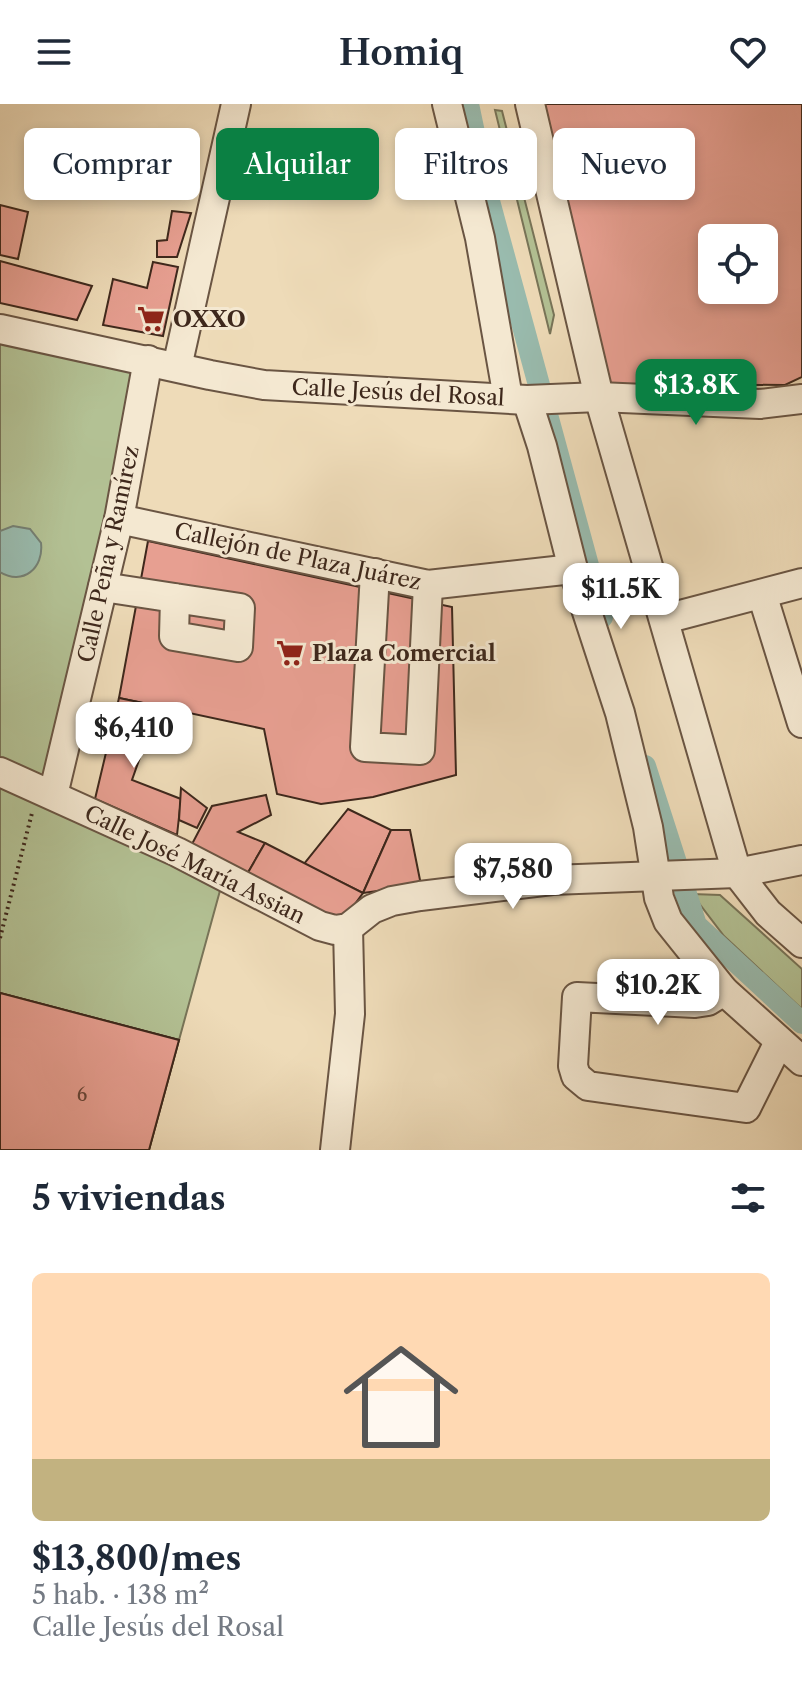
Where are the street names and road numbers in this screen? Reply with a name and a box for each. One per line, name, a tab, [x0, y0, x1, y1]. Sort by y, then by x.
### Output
street label: Calle Jesús del Rosal	[291, 373, 506, 412]
street label: Calle Peña y Ramírez	[72, 443, 145, 665]
street label: Callejón de Plaza Juárez	[172, 517, 424, 596]
street label: Calle José María Assian	[80, 799, 310, 930]

